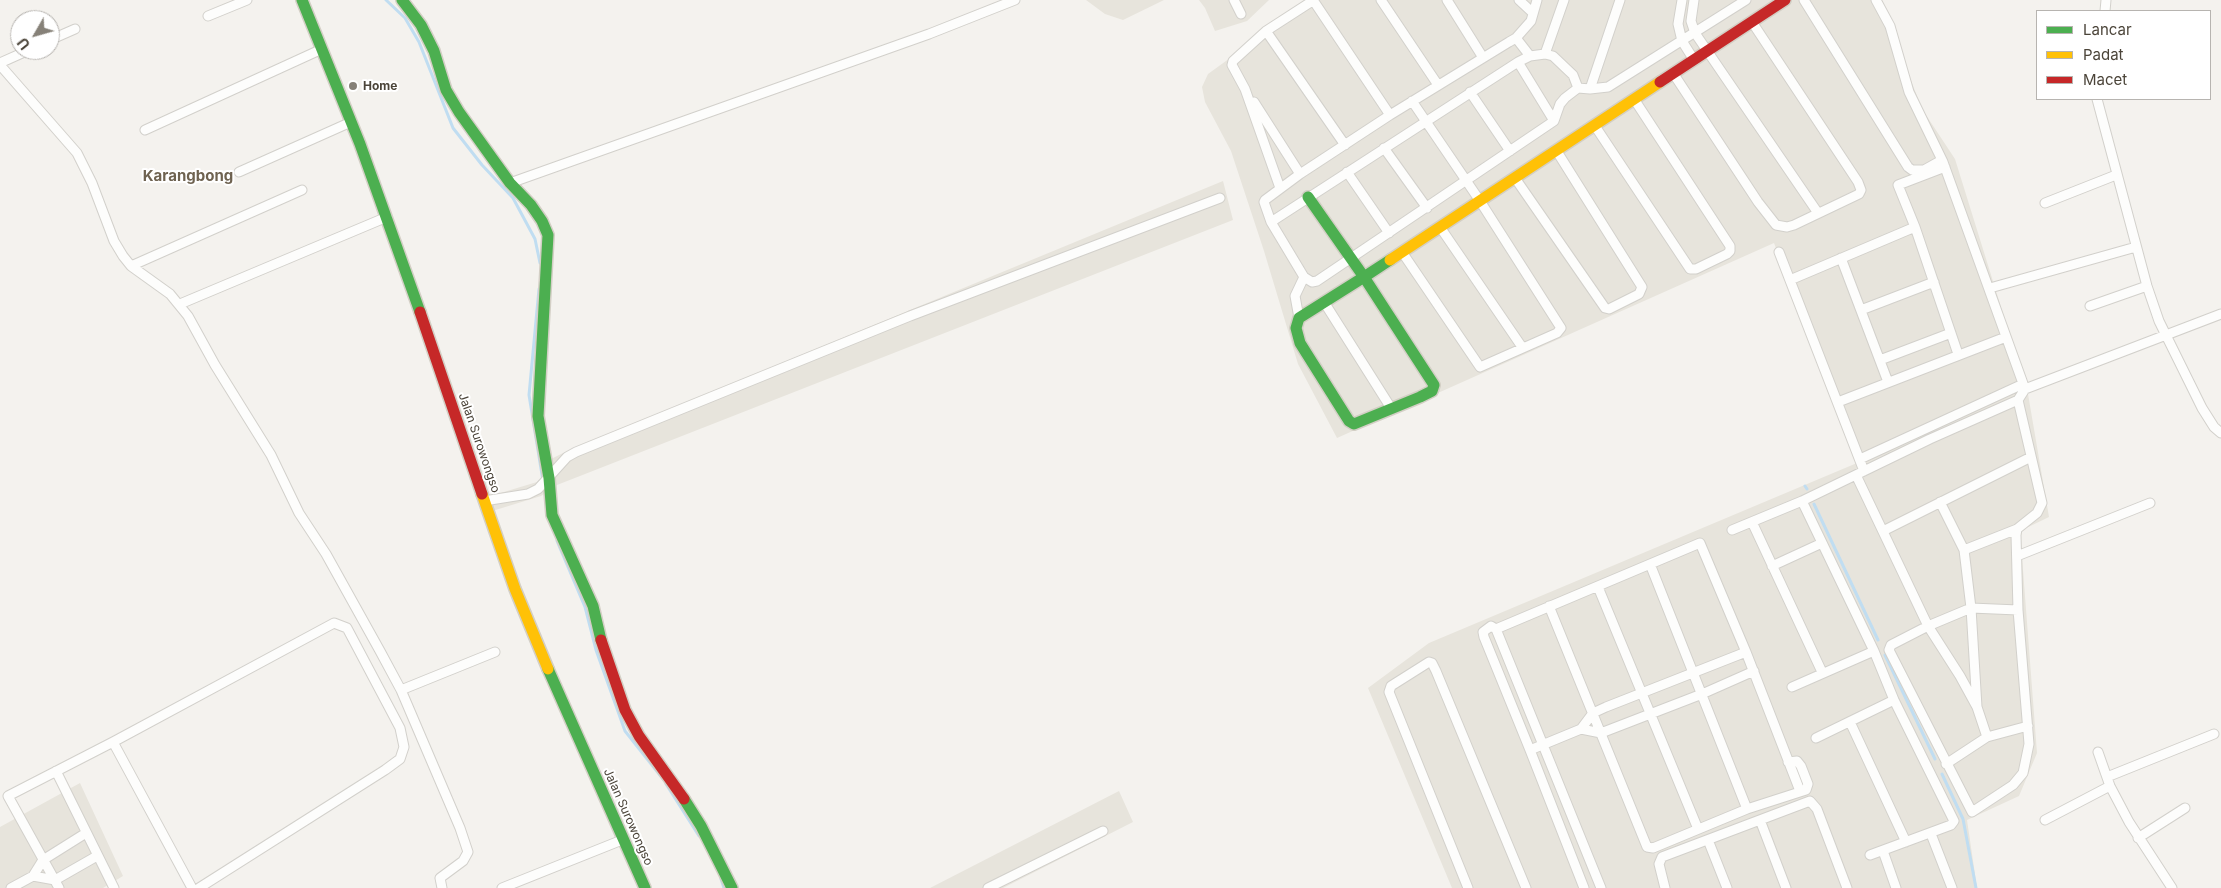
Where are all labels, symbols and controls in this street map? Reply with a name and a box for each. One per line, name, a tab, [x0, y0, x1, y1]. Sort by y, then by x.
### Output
north arrow	[10, 10, 60, 60]
legend	[2036, 10, 2211, 100]
text: Lancar	[2083, 20, 2132, 39]
text: U	[14, 35, 33, 53]
text: Padat	[2083, 45, 2124, 64]
text: Macet	[2083, 70, 2127, 89]
place label: Home	[363, 79, 397, 93]
marker: Home	[347, 80, 359, 92]
district label: Karangbong	[143, 167, 233, 185]
street label: Jalan Surowongso	[455, 391, 503, 495]
street label: Jalan Surowongso	[600, 766, 656, 868]

